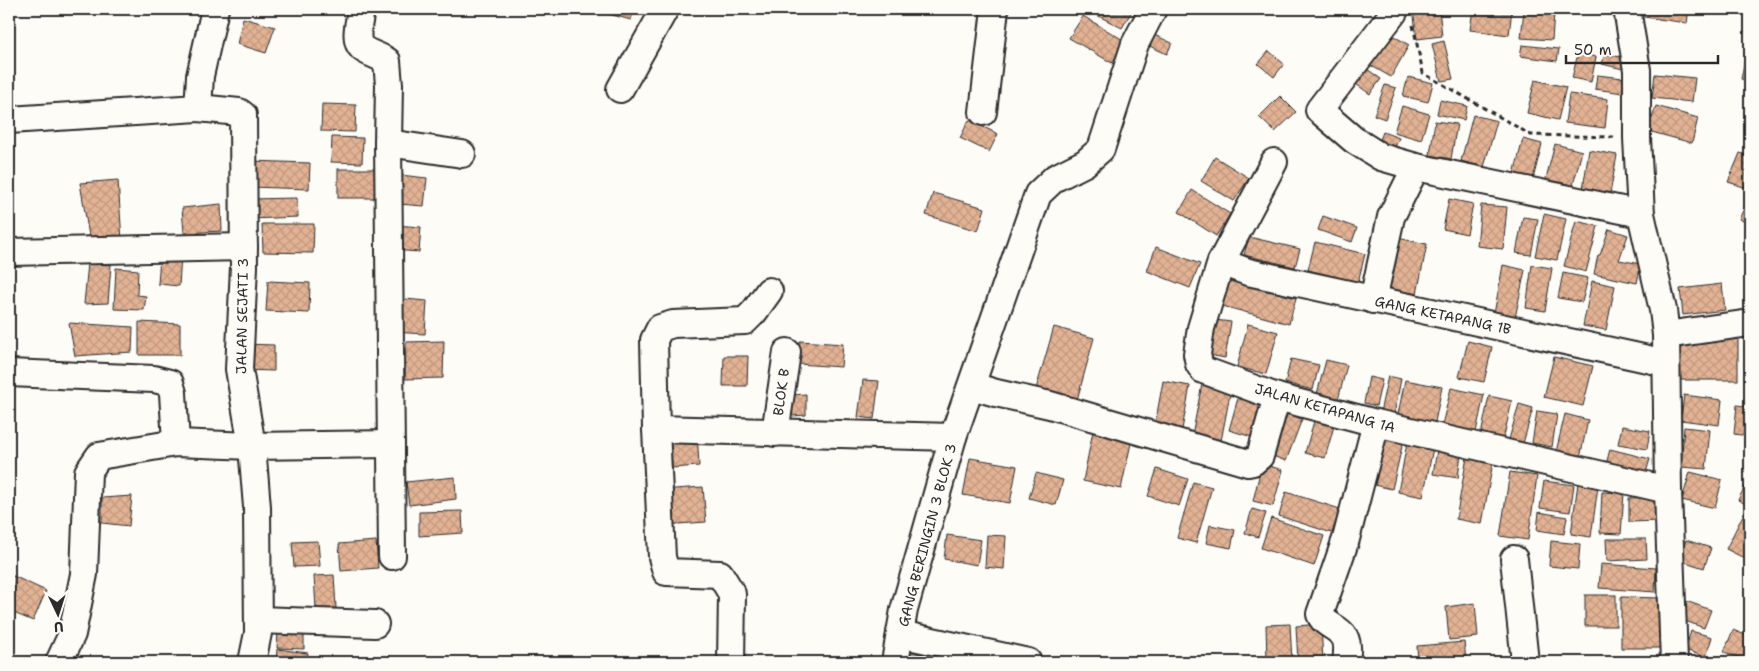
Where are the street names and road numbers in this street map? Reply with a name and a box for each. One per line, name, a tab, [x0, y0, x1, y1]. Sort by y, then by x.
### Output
street label: JALAN SEJATI 3	[232, 258, 252, 374]
street label: GANG KETAPANG 1B	[1373, 292, 1513, 338]
street label: BLOK B	[769, 367, 793, 417]
street label: JALAN KETAPANG 1A	[1253, 379, 1397, 437]
street label: GANG BERINGIN 3 BLOK 3	[894, 441, 960, 629]

